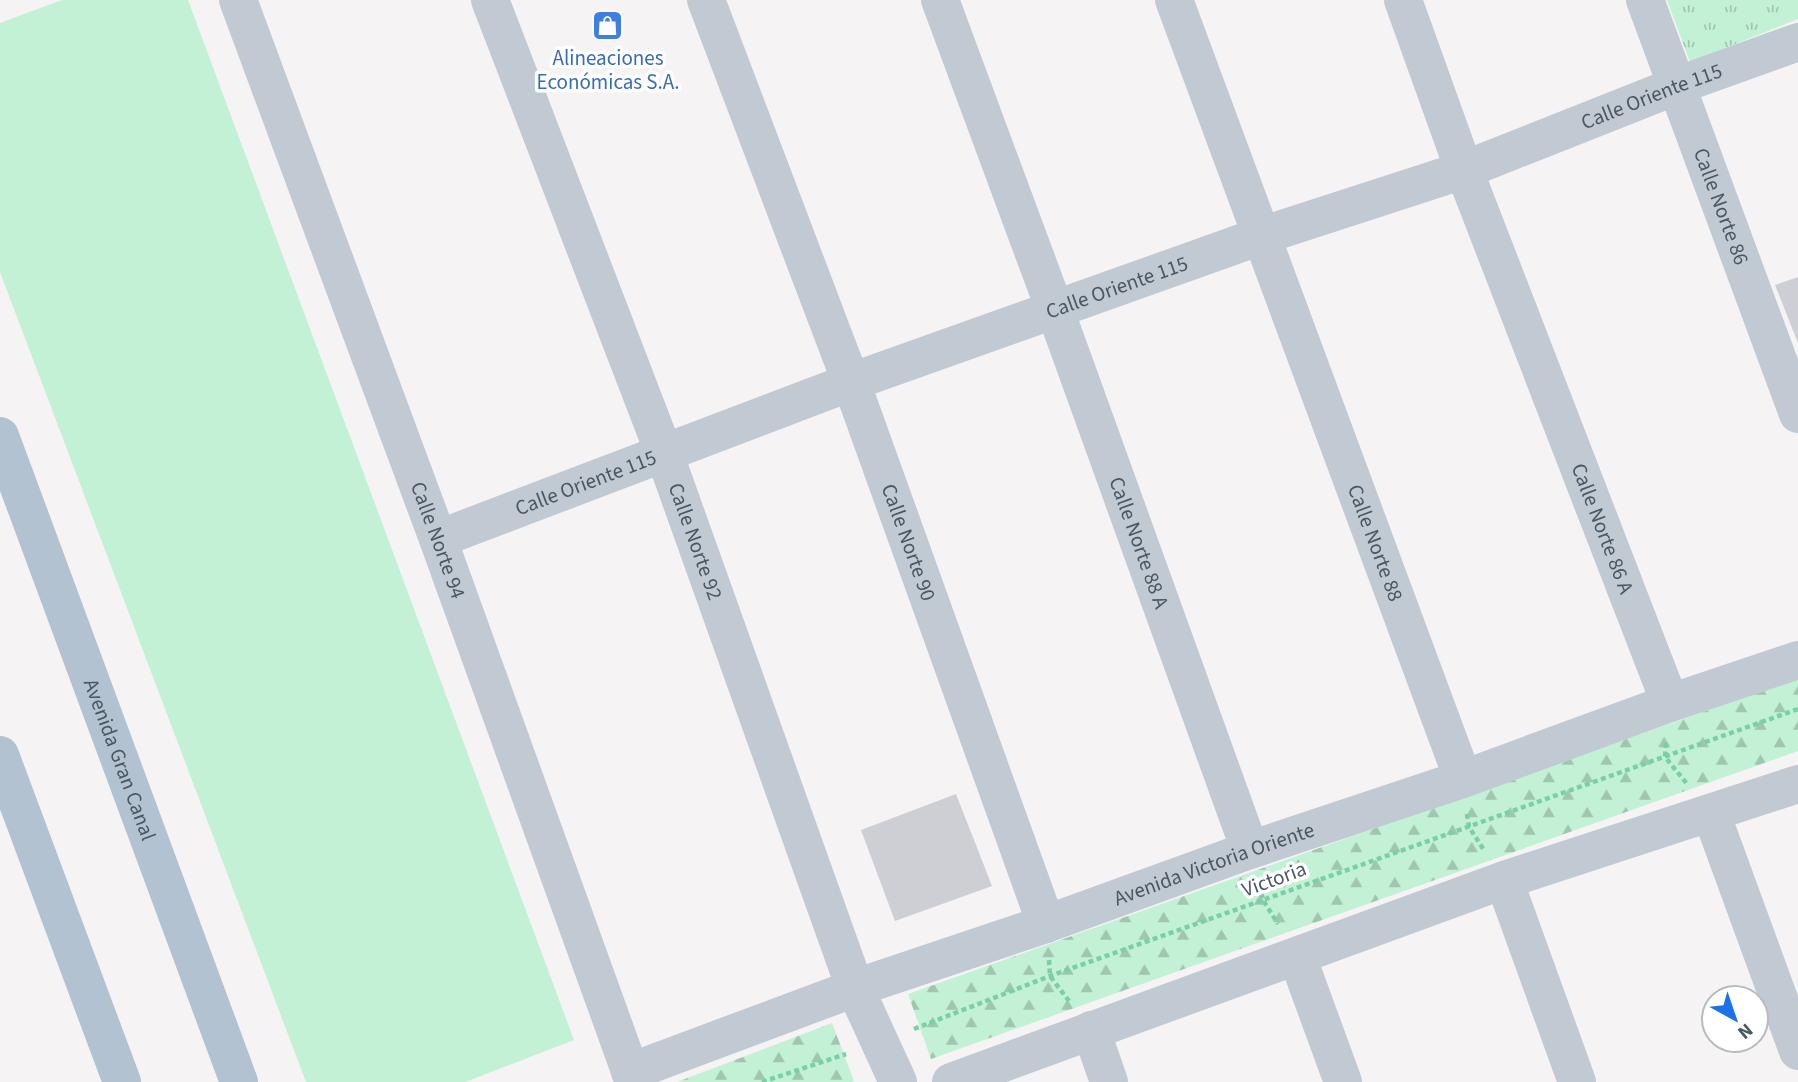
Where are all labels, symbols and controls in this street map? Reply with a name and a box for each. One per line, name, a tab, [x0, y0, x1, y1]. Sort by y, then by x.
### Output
shop icon: Alineaciones Económicas S.A.	[591, 9, 625, 43]
place label: Alineaciones Económicas S.A.	[537, 43, 679, 97]
street label: Calle Oriente 115	[1577, 56, 1726, 137]
street label: Calle Norte 86	[1686, 144, 1757, 269]
street label: Calle Oriente 115	[1042, 248, 1192, 326]
street label: Calle Oriente 115	[511, 442, 661, 523]
street label: Calle Norte 86 A	[1564, 459, 1642, 599]
street label: Calle Norte 88 A	[1101, 473, 1177, 613]
street label: Calle Norte 94	[403, 477, 473, 603]
street label: Calle Norte 92	[661, 479, 730, 604]
street label: Calle Norte 90	[874, 480, 944, 605]
street label: Calle Norte 88	[1340, 480, 1411, 606]
street label: Avenida Gran Canal	[76, 674, 163, 845]
street label: Avenida Victoria Oriente	[1110, 818, 1318, 910]
street label: Victoria	[1238, 856, 1310, 902]
north arrow	[1700, 984, 1770, 1054]
text: N	[1731, 1016, 1758, 1045]

